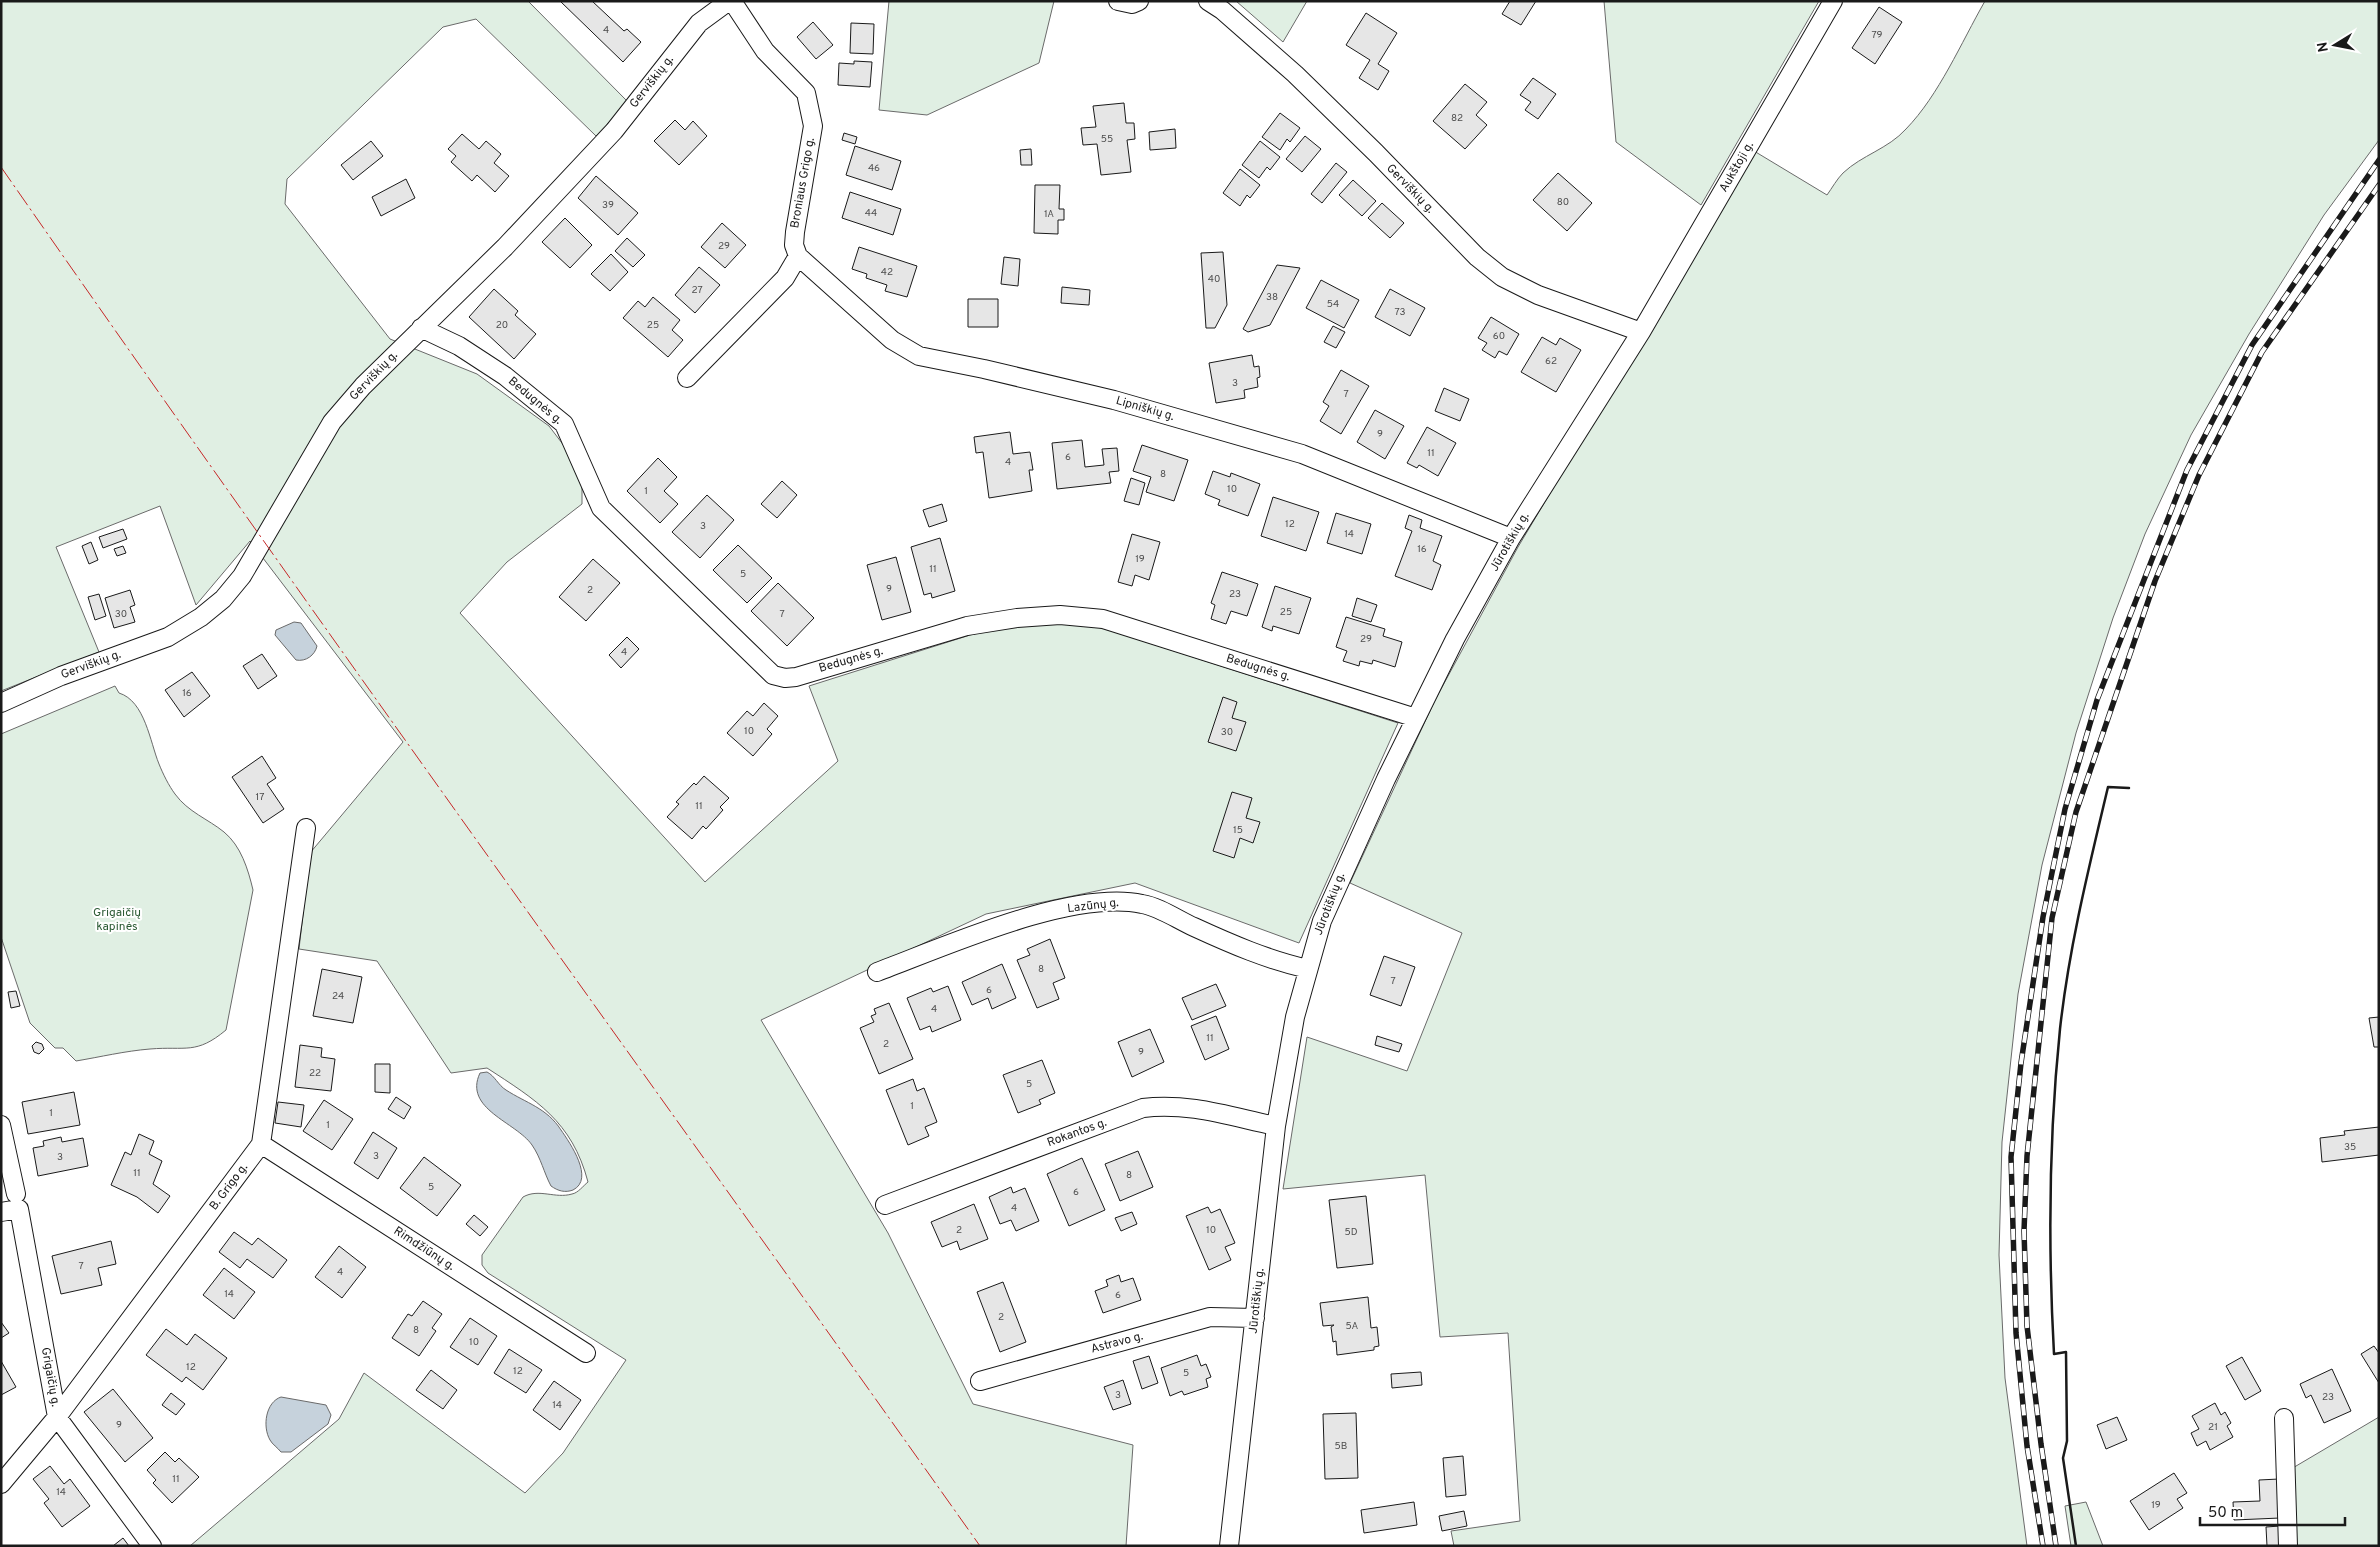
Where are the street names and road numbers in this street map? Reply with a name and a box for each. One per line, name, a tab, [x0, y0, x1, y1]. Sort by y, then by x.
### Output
street label: Gerviškių g.	[626, 52, 678, 112]
street label: Broniaus Grigo g.	[787, 136, 819, 230]
street label: Aukštoji g.	[1716, 139, 1758, 195]
street label: Gerviškių g.	[1382, 161, 1438, 217]
street label: Gerviškių g.	[346, 348, 402, 404]
street label: Bedugnės g.	[505, 374, 566, 429]
street label: Lipniškių g.	[1114, 393, 1176, 425]
street label: Jūrotiškių g.	[1487, 509, 1534, 574]
street label: Bedugnės g.	[817, 643, 885, 677]
street label: Gerviškių g.	[59, 647, 124, 683]
street label: Bedugnės g.	[1224, 651, 1292, 685]
street label: Jūrotiškių g.	[1311, 870, 1349, 938]
street label: Lazūnų g.	[1066, 895, 1120, 917]
street label: Rokantos g.	[1045, 1115, 1109, 1151]
street label: B. Grigo g.	[206, 1160, 252, 1214]
street label: Rimdžiūnų g.	[390, 1223, 458, 1275]
street label: Jūrotiškių g.	[1246, 1267, 1268, 1335]
street label: Astravo g.	[1089, 1328, 1145, 1358]
street label: Grigaičių g.	[37, 1346, 63, 1408]

